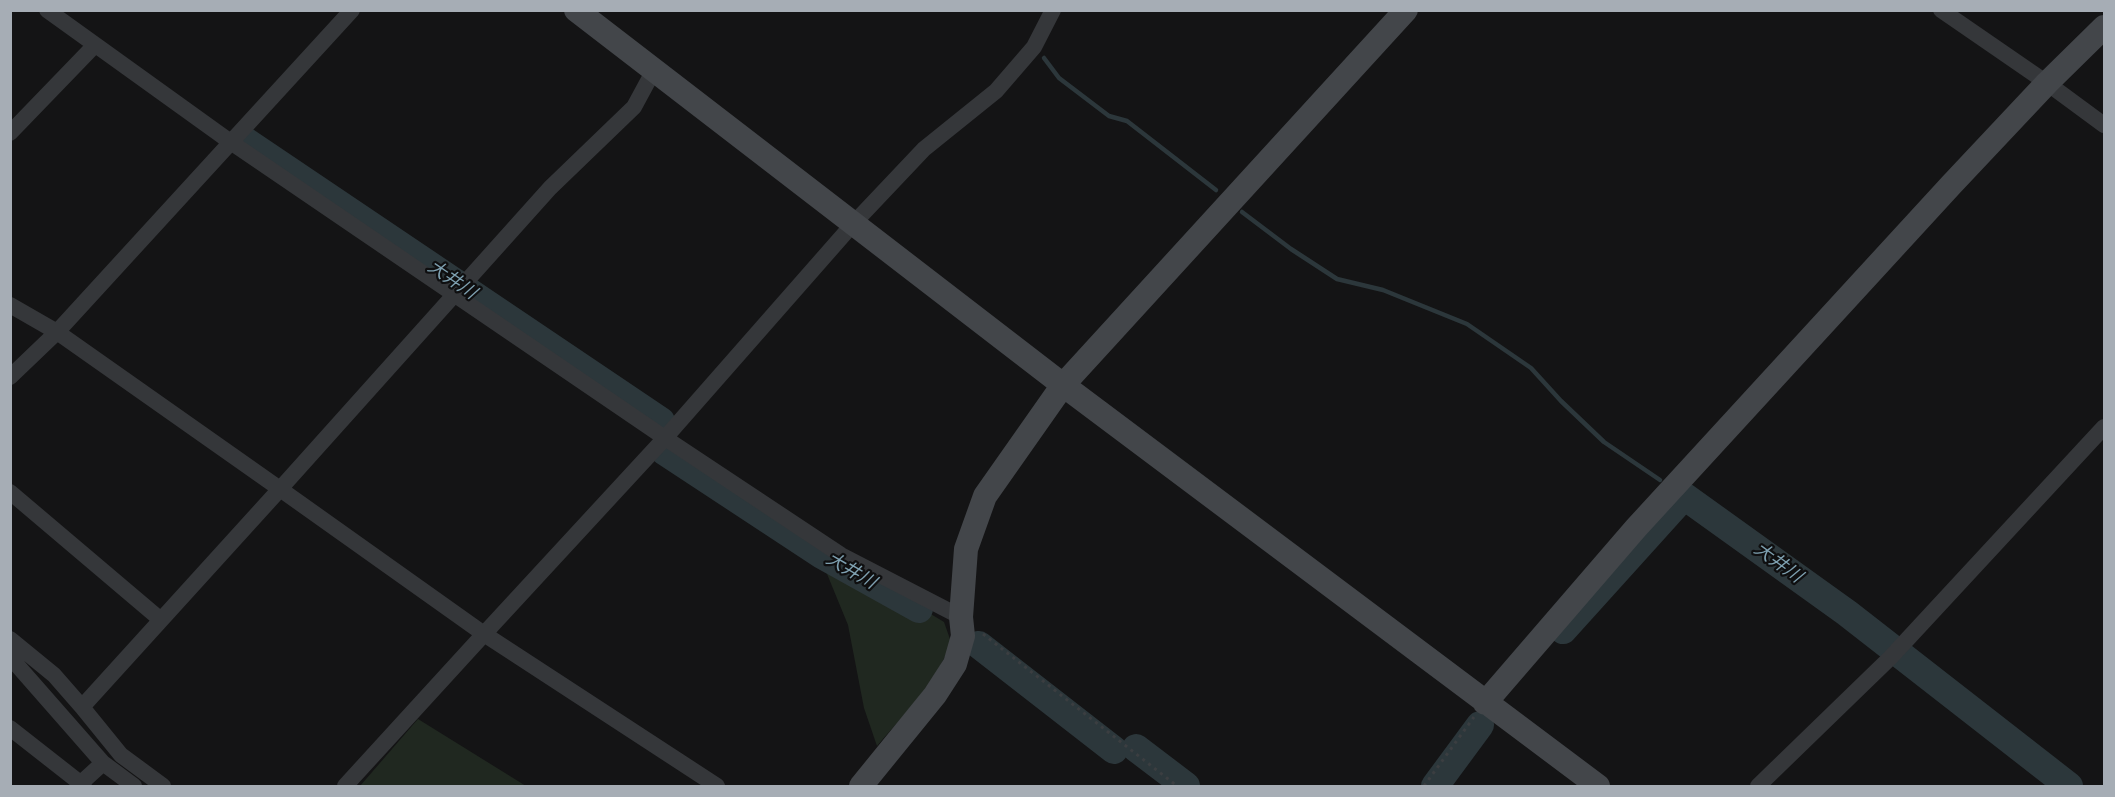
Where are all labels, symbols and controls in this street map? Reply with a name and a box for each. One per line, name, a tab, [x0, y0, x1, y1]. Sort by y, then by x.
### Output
water label: 大井川	[424, 256, 480, 304]
water label: 大井川	[1750, 538, 1806, 588]
water label: 大井川	[822, 548, 880, 594]

